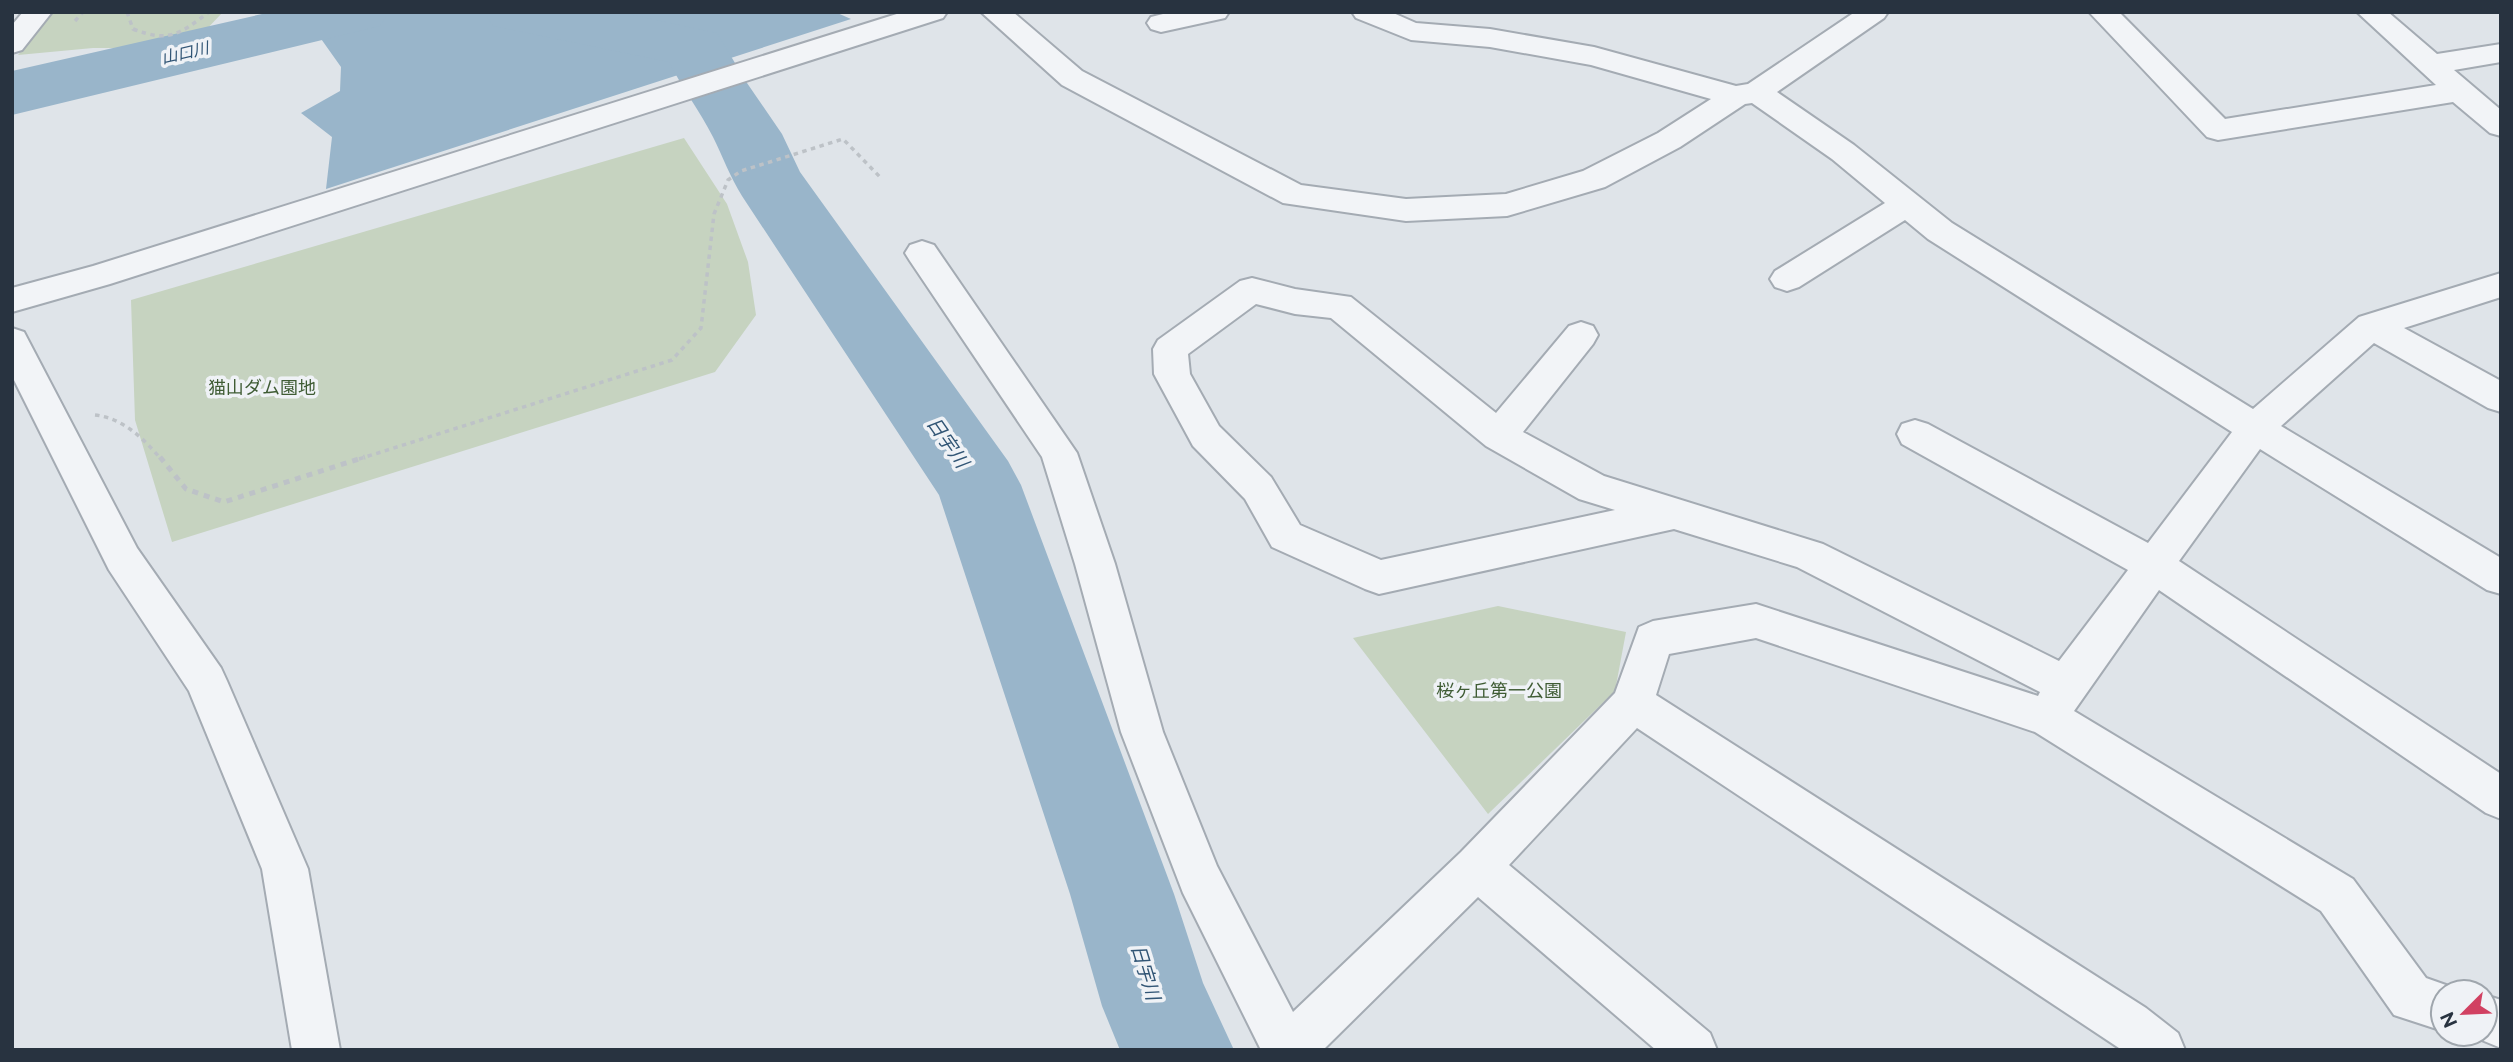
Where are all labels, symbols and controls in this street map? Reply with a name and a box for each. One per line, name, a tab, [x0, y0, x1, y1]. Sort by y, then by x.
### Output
water label: 山口川	[159, 38, 212, 68]
park label: 猫山ダム園地	[208, 377, 316, 398]
water label: 日宇川	[923, 412, 975, 473]
park label: 桜ヶ丘第一公園	[1436, 680, 1562, 701]
water label: 日宇川	[1127, 942, 1165, 1004]
north arrow	[2429, 978, 2499, 1048]
text: N	[2435, 1009, 2461, 1031]

